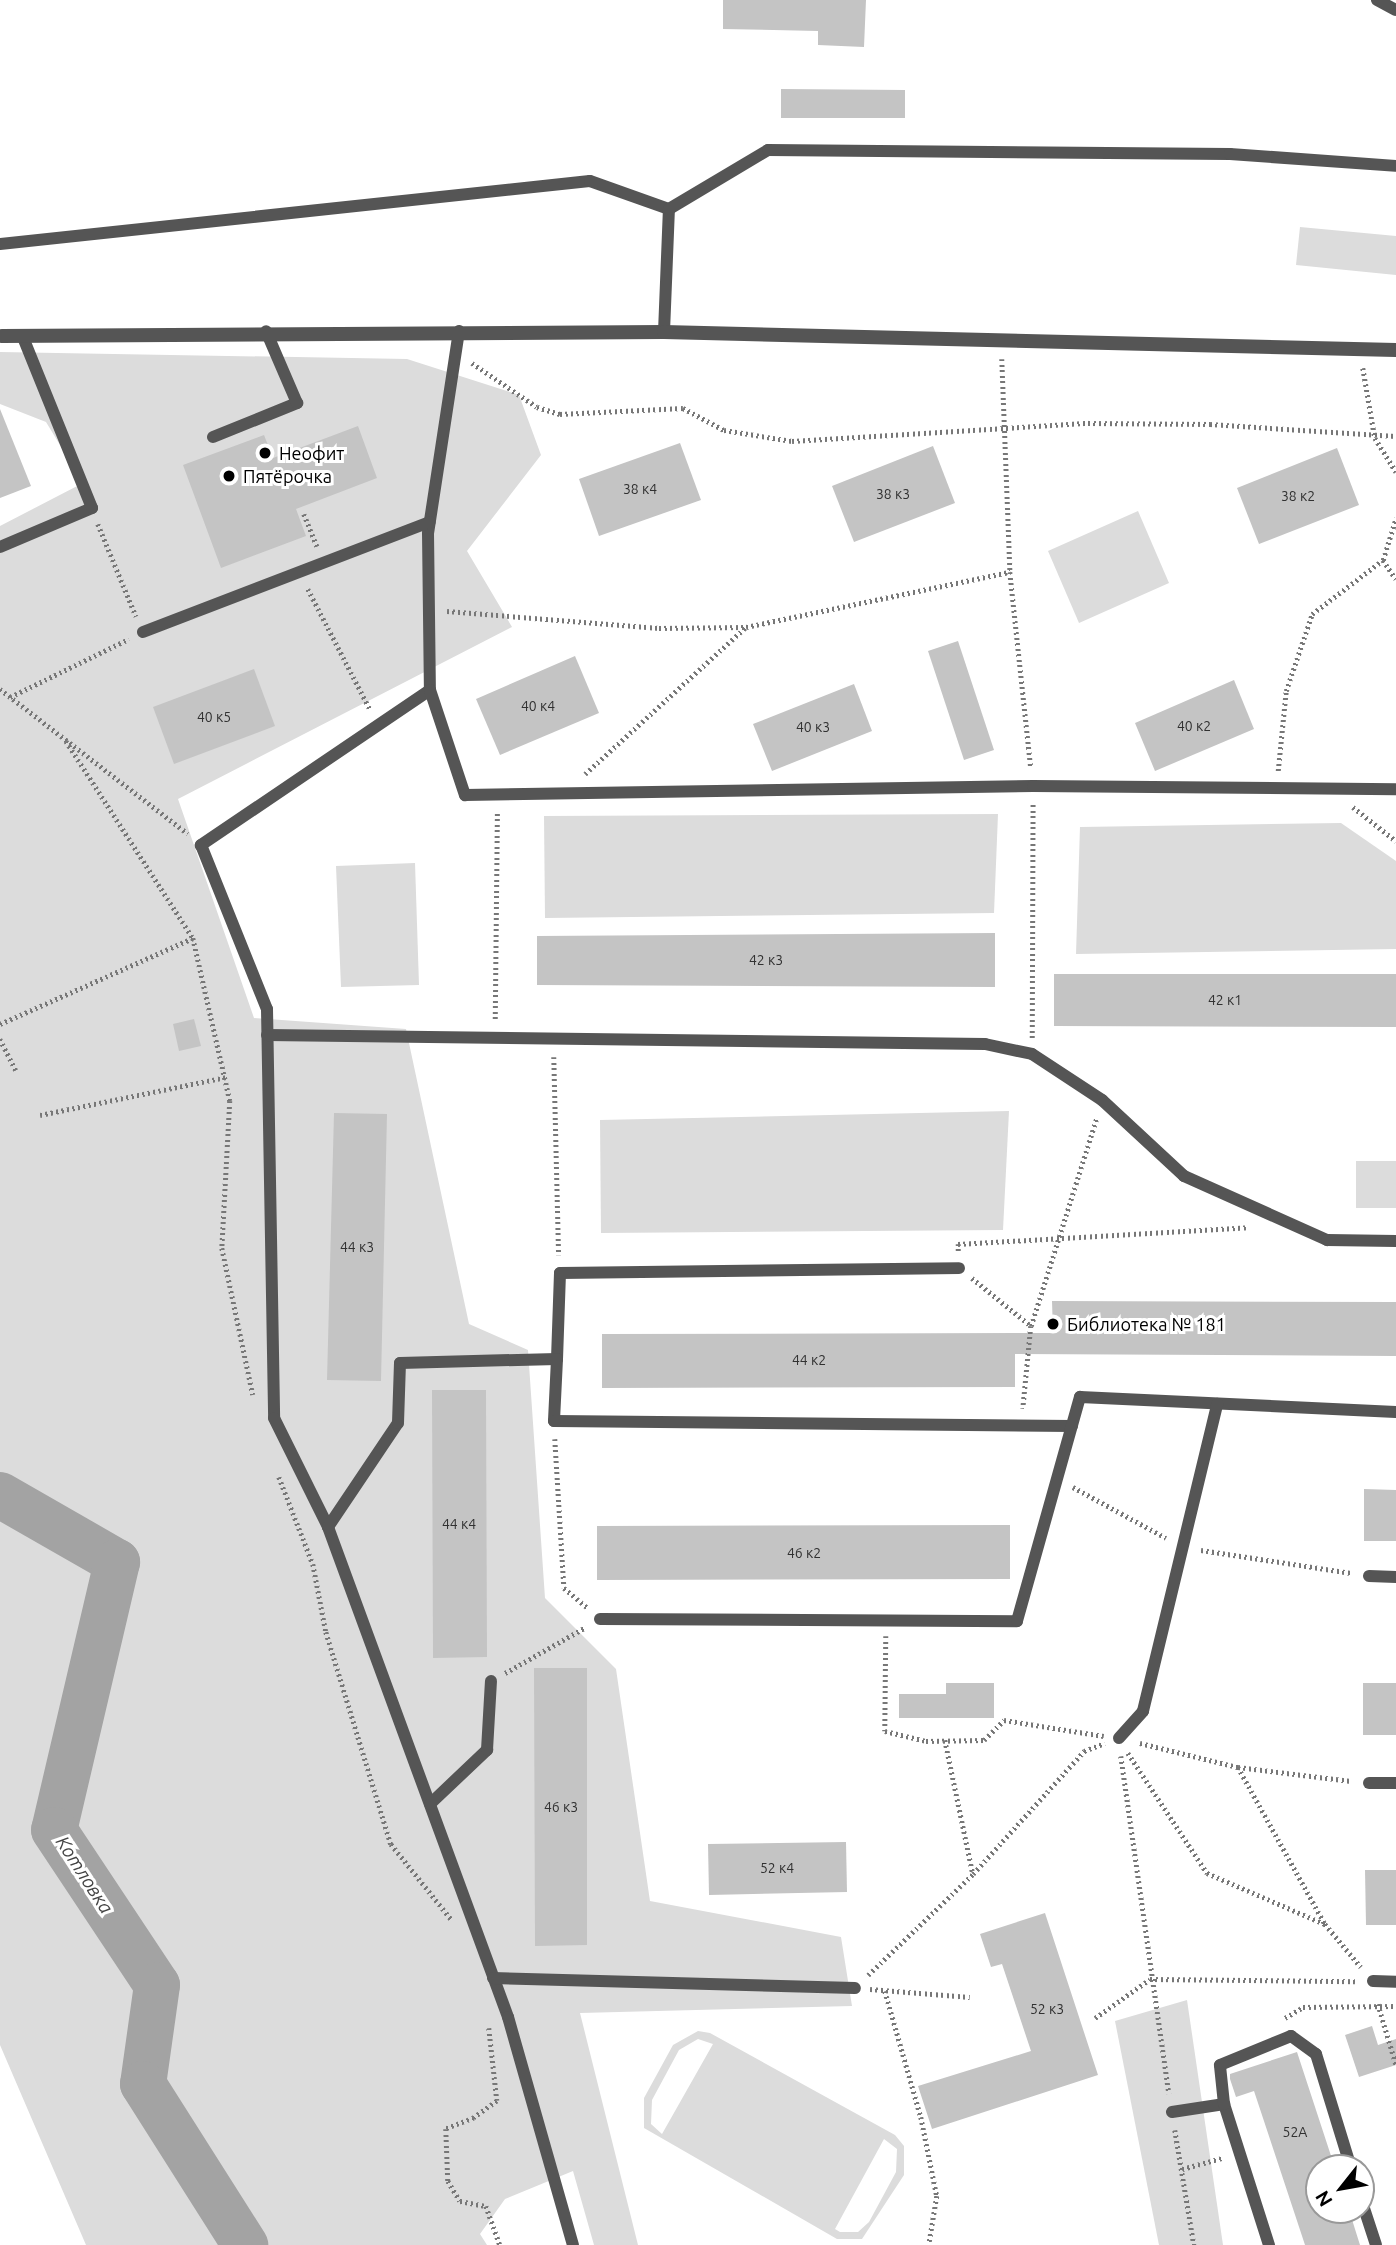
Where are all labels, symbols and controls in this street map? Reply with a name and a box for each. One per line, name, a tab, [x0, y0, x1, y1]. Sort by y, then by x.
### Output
place label: Неофит	[279, 442, 344, 464]
marker: Неофит	[257, 445, 273, 461]
place label: Пятёрочка	[243, 465, 332, 487]
marker: Пятёрочка	[221, 468, 237, 484]
house number: 38 к4	[623, 481, 657, 497]
house number: 38 к3	[876, 486, 910, 502]
house number: 38 к2	[1281, 488, 1315, 504]
house number: 40 к4	[521, 698, 555, 714]
house number: 40 к5	[197, 709, 231, 725]
house number: 40 к2	[1177, 718, 1211, 734]
house number: 40 к3	[796, 719, 830, 735]
house number: 42 к3	[749, 952, 783, 968]
house number: 42 к1	[1208, 992, 1242, 1008]
house number: 44 к3	[340, 1239, 374, 1255]
place label: Библиотека № 181	[1067, 1313, 1226, 1335]
marker: Библиотека № 181	[1045, 1316, 1061, 1332]
house number: 44 к2	[792, 1352, 826, 1368]
house number: 44 к4	[442, 1516, 476, 1532]
house number: 46 к2	[787, 1545, 821, 1561]
house number: 46 к3	[544, 1799, 578, 1815]
water label: Котловка	[51, 1832, 117, 1918]
house number: 52 к4	[760, 1860, 794, 1876]
house number: 52 к3	[1030, 2001, 1064, 2017]
house number: 52А	[1283, 2124, 1307, 2140]
north arrow	[1305, 2154, 1375, 2224]
text: N	[1311, 2187, 1337, 2211]

